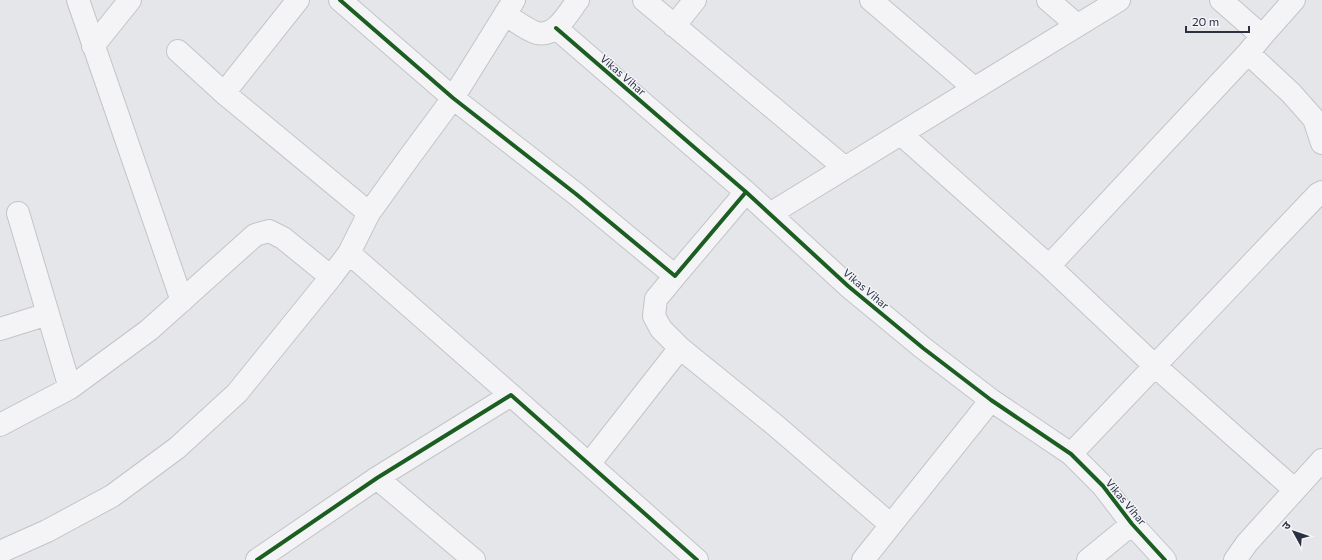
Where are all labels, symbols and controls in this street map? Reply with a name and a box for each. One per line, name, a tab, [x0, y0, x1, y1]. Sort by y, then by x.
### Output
scale bar	[1186, 8, 1249, 34]
text: 20 m	[1192, 14, 1219, 28]
street label: Vikas Vihar	[598, 51, 649, 98]
street label: Vikas Vihar	[841, 266, 892, 312]
street label: Vikas Vihar	[1103, 476, 1150, 528]
north arrow	[1274, 512, 1314, 552]
text: उ	[1279, 518, 1293, 532]

